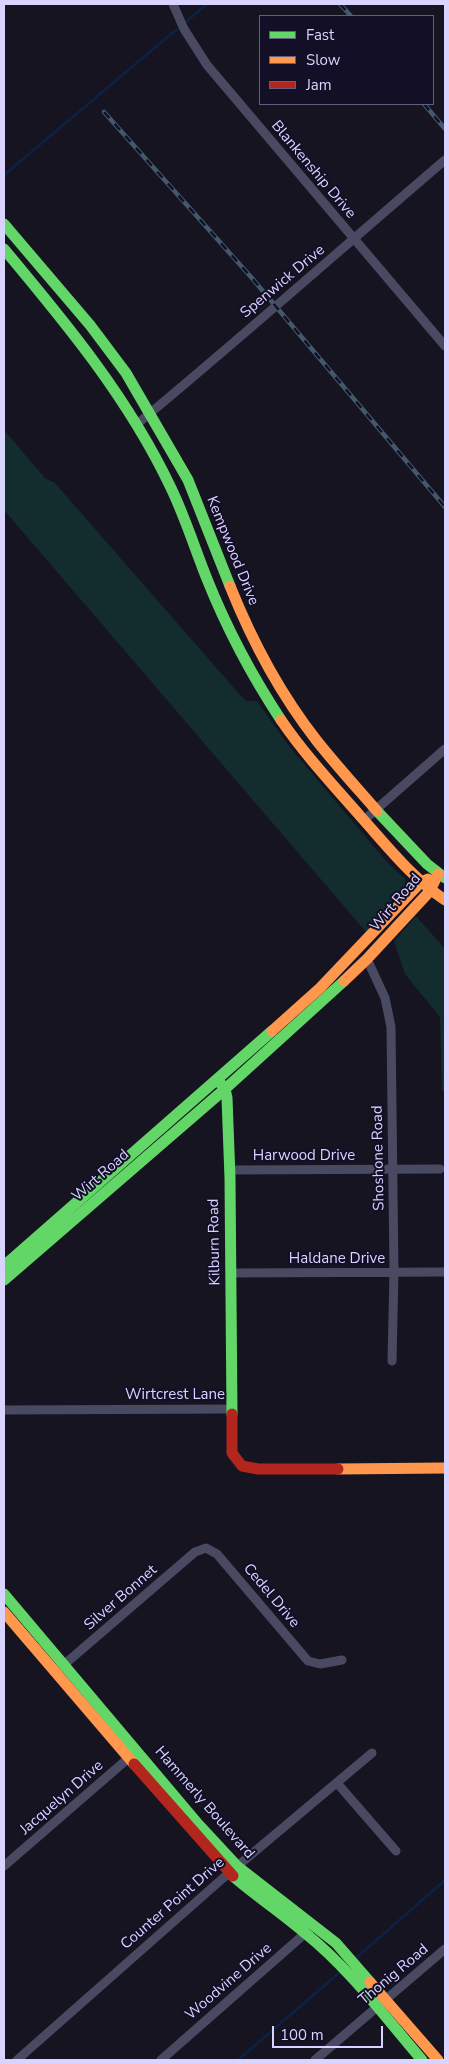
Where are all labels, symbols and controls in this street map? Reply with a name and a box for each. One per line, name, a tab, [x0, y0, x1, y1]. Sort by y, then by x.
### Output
legend	[259, 15, 434, 105]
text: Fast	[306, 25, 334, 45]
text: Slow	[306, 50, 340, 70]
text: Jam	[306, 75, 332, 95]
street label: Blankenship Drive	[267, 117, 359, 223]
street label: Spenwick Drive	[237, 242, 329, 322]
street label: Kempwood Drive	[202, 494, 262, 608]
street label: Wirt Road	[367, 870, 425, 936]
street label: Shoshone Road	[369, 1105, 389, 1211]
street label: Wirt Road	[69, 1146, 133, 1206]
street label: Harwood Drive	[253, 1147, 355, 1165]
street label: Kilburn Road	[205, 1198, 225, 1286]
street label: Haldane Drive	[289, 1250, 385, 1268]
street label: Wirtcrest Lane	[125, 1386, 225, 1404]
street label: Cedel Drive	[239, 1560, 303, 1632]
street label: Silver Bonnet	[81, 1562, 161, 1634]
street label: Hammerly Boulevard	[150, 1743, 258, 1863]
street label: Jacquelyn Drive	[17, 1757, 107, 1839]
street label: Counter Point Drive	[118, 1854, 228, 1954]
street label: Woodvine Drive	[182, 1940, 276, 2024]
street label: Thonig Road	[355, 1941, 433, 2009]
scale bar	[274, 2016, 385, 2048]
text: 100 m	[280, 2025, 324, 2045]

